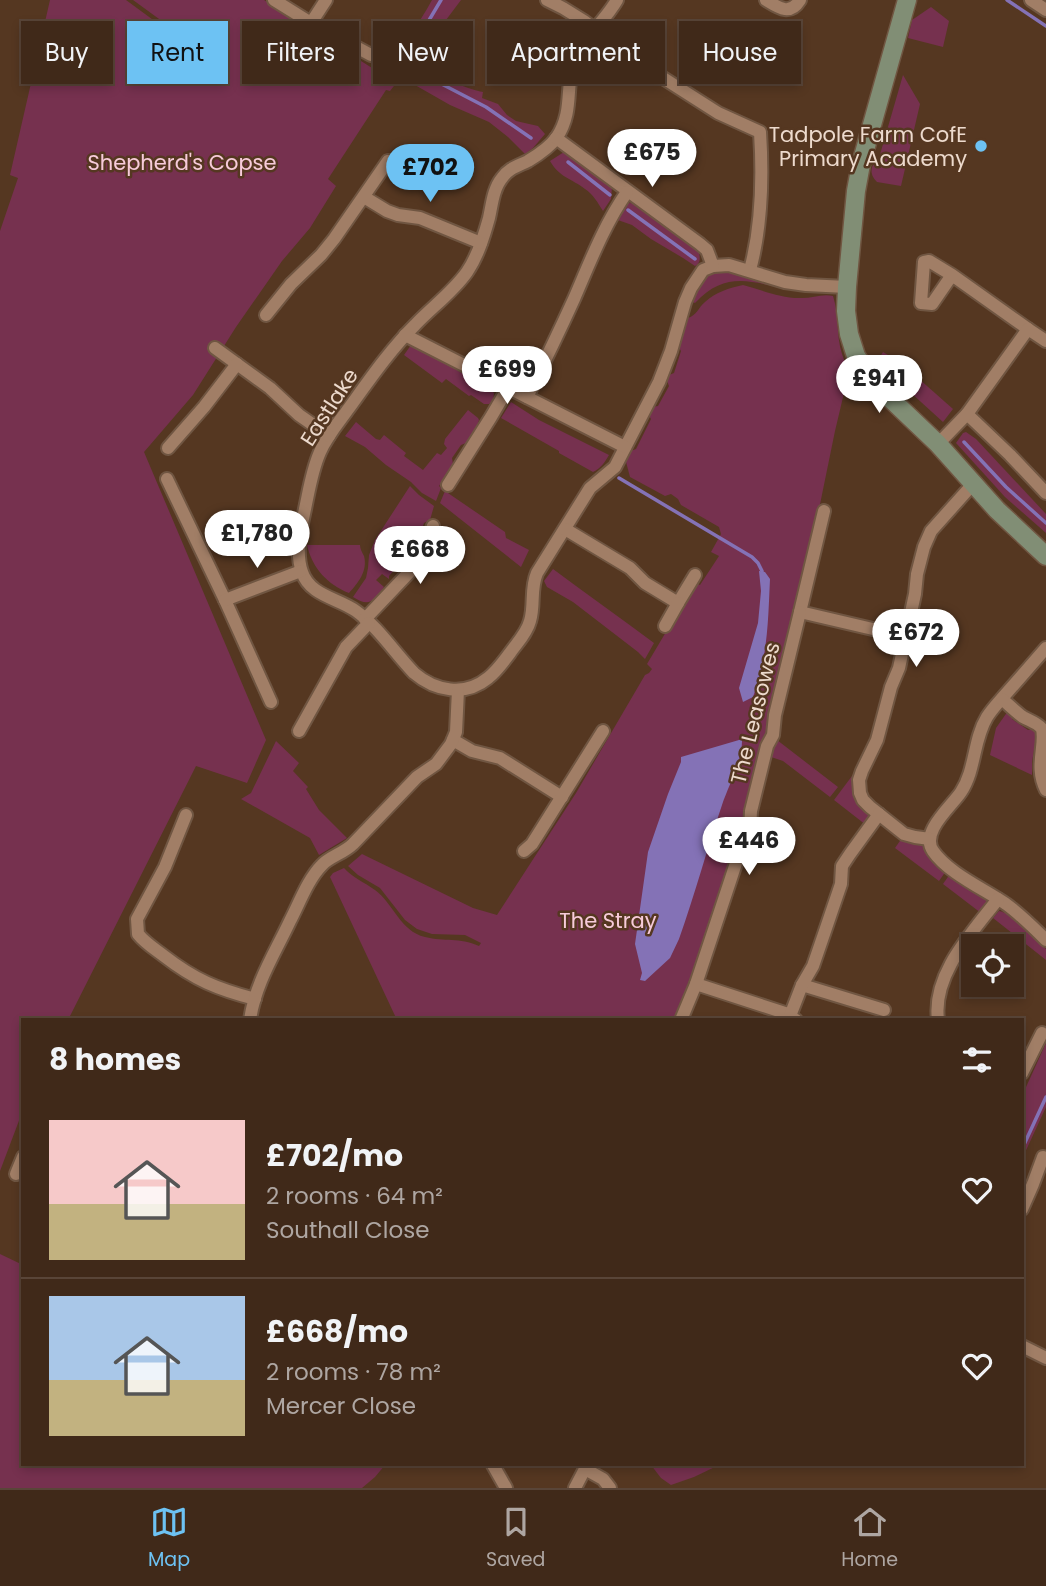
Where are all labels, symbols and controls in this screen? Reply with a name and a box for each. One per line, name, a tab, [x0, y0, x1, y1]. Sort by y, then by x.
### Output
chip: Buy	[21, 21, 113, 84]
chip: Rent	[127, 21, 228, 84]
chip: Filters	[242, 21, 359, 84]
chip: New	[373, 21, 473, 84]
chip: Apartment	[487, 21, 665, 84]
chip: House	[679, 21, 801, 84]
place label: Tadpole Farm CofE Primary Academy	[769, 120, 967, 173]
pin: £675	[611, 130, 693, 189]
text: £675	[623, 136, 681, 168]
marker: Tadpole Farm CofE Primary Academy	[973, 138, 989, 154]
pin: £702	[389, 144, 471, 204]
park label: Shepherd's Copse	[87, 148, 277, 177]
text: £702	[402, 151, 458, 183]
pin: £699	[466, 346, 548, 406]
text: £699	[478, 353, 536, 385]
pin: £941	[838, 356, 920, 415]
text: £941	[852, 362, 906, 394]
street label: Eastlake	[293, 363, 365, 451]
pin: £1,780	[200, 510, 314, 570]
text: £1,780	[221, 517, 293, 549]
pin: £668	[379, 526, 461, 586]
text: £668	[390, 533, 450, 565]
pin: £672	[875, 610, 957, 669]
text: £672	[888, 616, 944, 648]
street label: The Leasowes	[723, 639, 787, 787]
pin: £446	[708, 818, 790, 877]
text: £446	[718, 824, 780, 856]
park label: The Stray	[559, 906, 657, 935]
map controls	[961, 934, 1024, 997]
button: locate	[961, 934, 1024, 997]
text: 8 homes	[49, 1038, 181, 1081]
icon: filters	[958, 1041, 996, 1079]
text: £702/mo	[266, 1134, 403, 1177]
icon: home	[105, 1148, 189, 1232]
icon: heart	[958, 1171, 996, 1209]
text: 2 rooms · 64 m²	[266, 1180, 443, 1212]
text: Southall Close	[266, 1214, 429, 1246]
text: £668/mo	[266, 1310, 408, 1353]
icon: home	[105, 1324, 189, 1408]
icon: heart	[958, 1347, 996, 1385]
text: 2 rooms · 78 m²	[266, 1356, 441, 1388]
text: Mercer Close	[266, 1390, 416, 1422]
tab: Map	[148, 1503, 190, 1574]
tab: Saved	[486, 1503, 545, 1574]
tab: Home	[841, 1503, 898, 1574]

